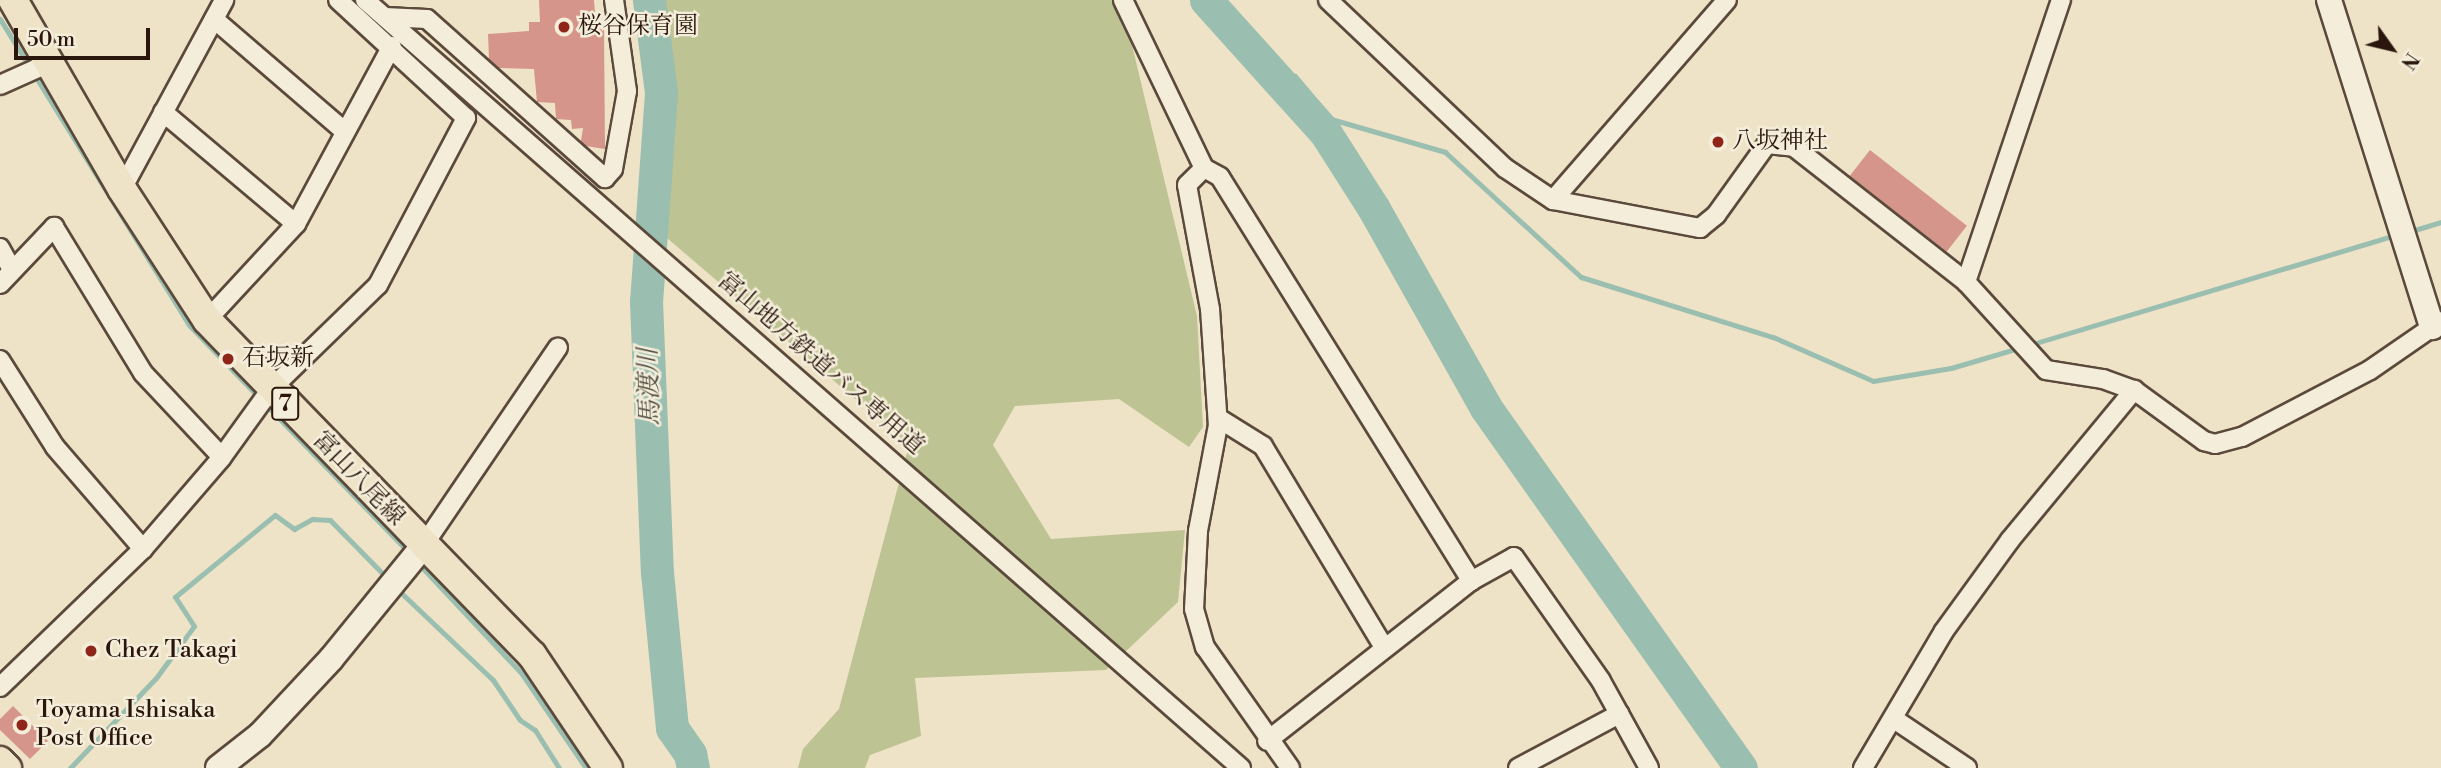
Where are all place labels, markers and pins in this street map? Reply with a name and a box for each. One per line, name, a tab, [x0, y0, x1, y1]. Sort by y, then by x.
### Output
place label: 桜谷保育園	[578, 13, 698, 41]
marker: 桜谷保育園	[556, 19, 572, 35]
place label: 八坂神社	[1732, 128, 1828, 156]
marker: 八坂神社	[1710, 134, 1726, 150]
place label: 石坂新	[242, 345, 314, 373]
marker: 石坂新	[220, 351, 236, 367]
place label: Chez Takagi	[105, 637, 238, 665]
marker: Chez Takagi	[83, 643, 99, 659]
place label: Toyama Ishisaka Post Office	[36, 697, 215, 753]
marker: Toyama Ishisaka Post Office	[14, 717, 30, 733]

